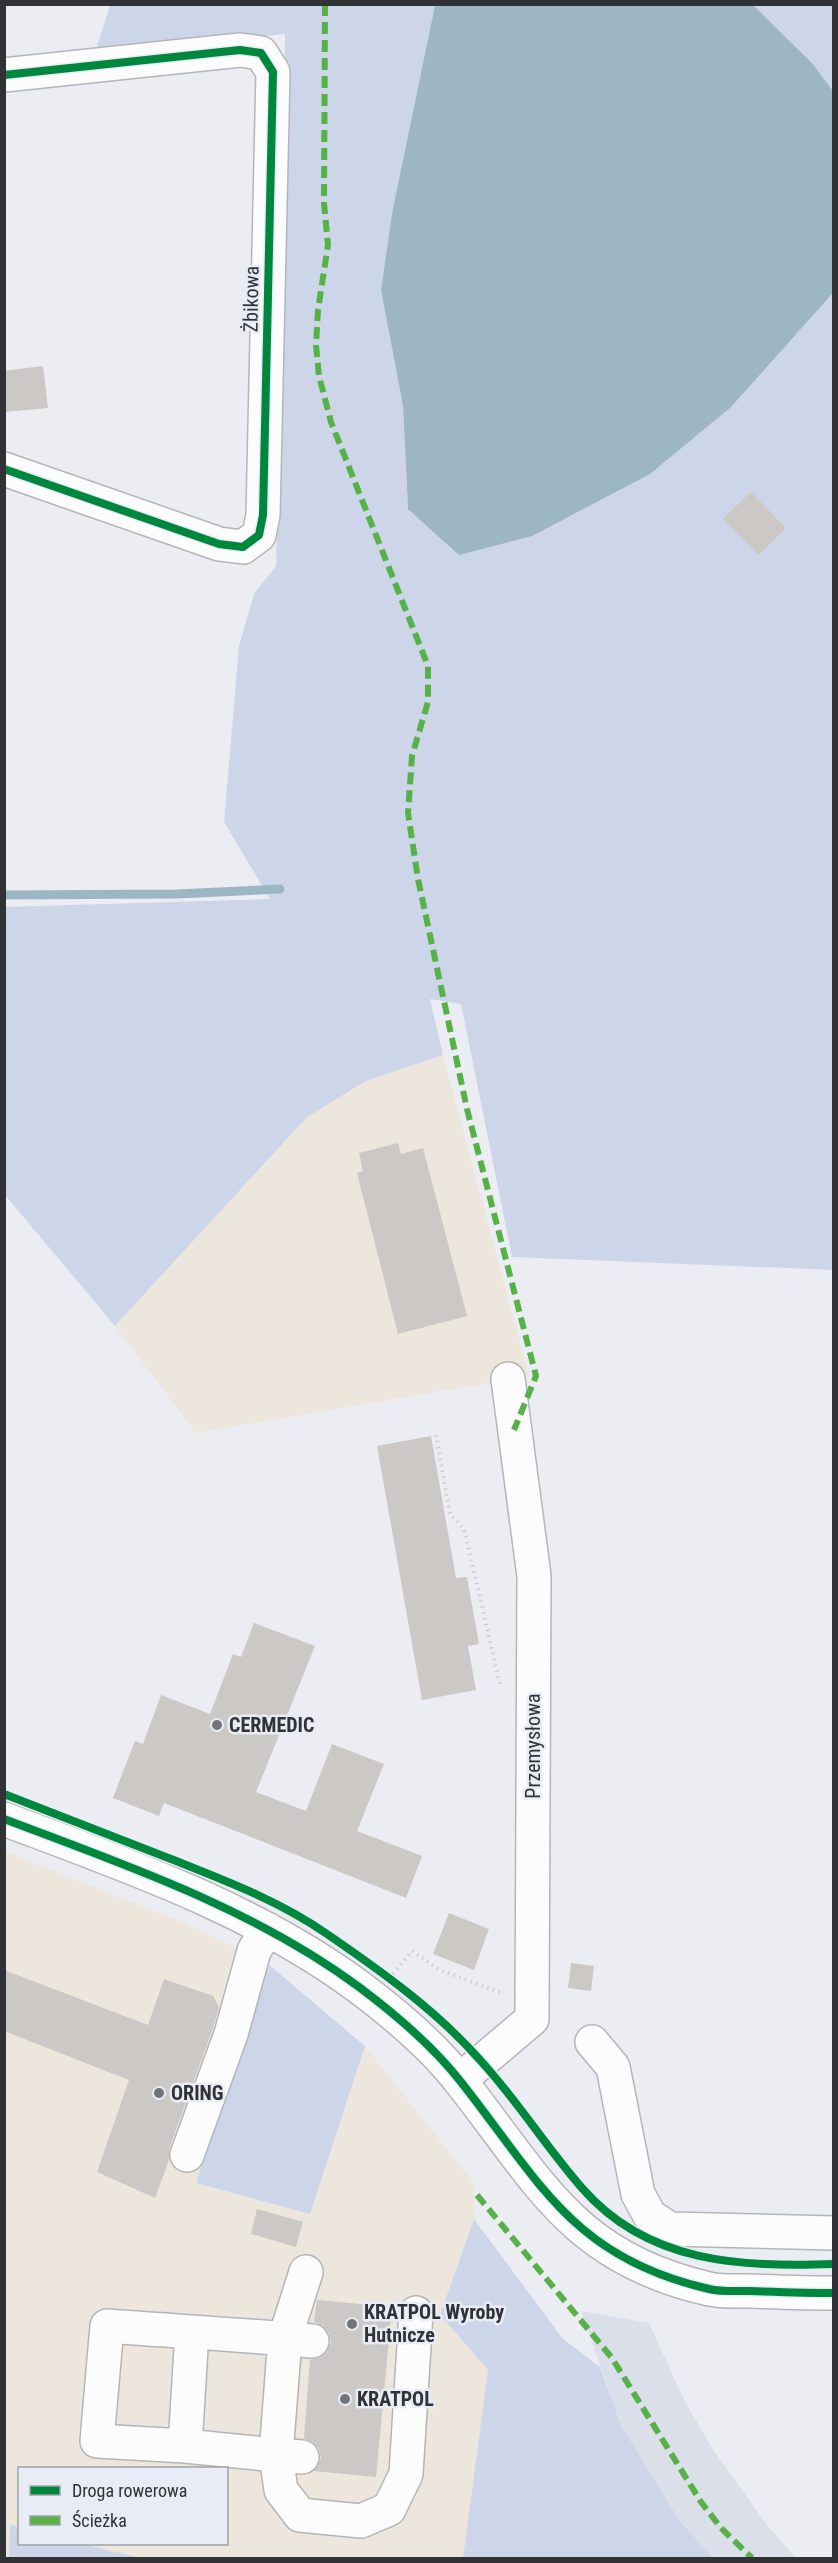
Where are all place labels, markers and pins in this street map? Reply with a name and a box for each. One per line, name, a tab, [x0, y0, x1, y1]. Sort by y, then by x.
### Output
place label: CERMEDIC	[229, 1713, 314, 1737]
marker: CERMEDIC	[210, 1718, 224, 1732]
place label: ORING	[171, 2081, 224, 2105]
marker: ORING	[152, 2086, 166, 2100]
place label: KRATPOL Wyroby Hutnicze	[364, 2300, 504, 2347]
marker: KRATPOL Wyroby Hutnicze	[345, 2317, 359, 2331]
place label: KRATPOL	[357, 2387, 434, 2411]
marker: KRATPOL	[338, 2392, 352, 2406]

